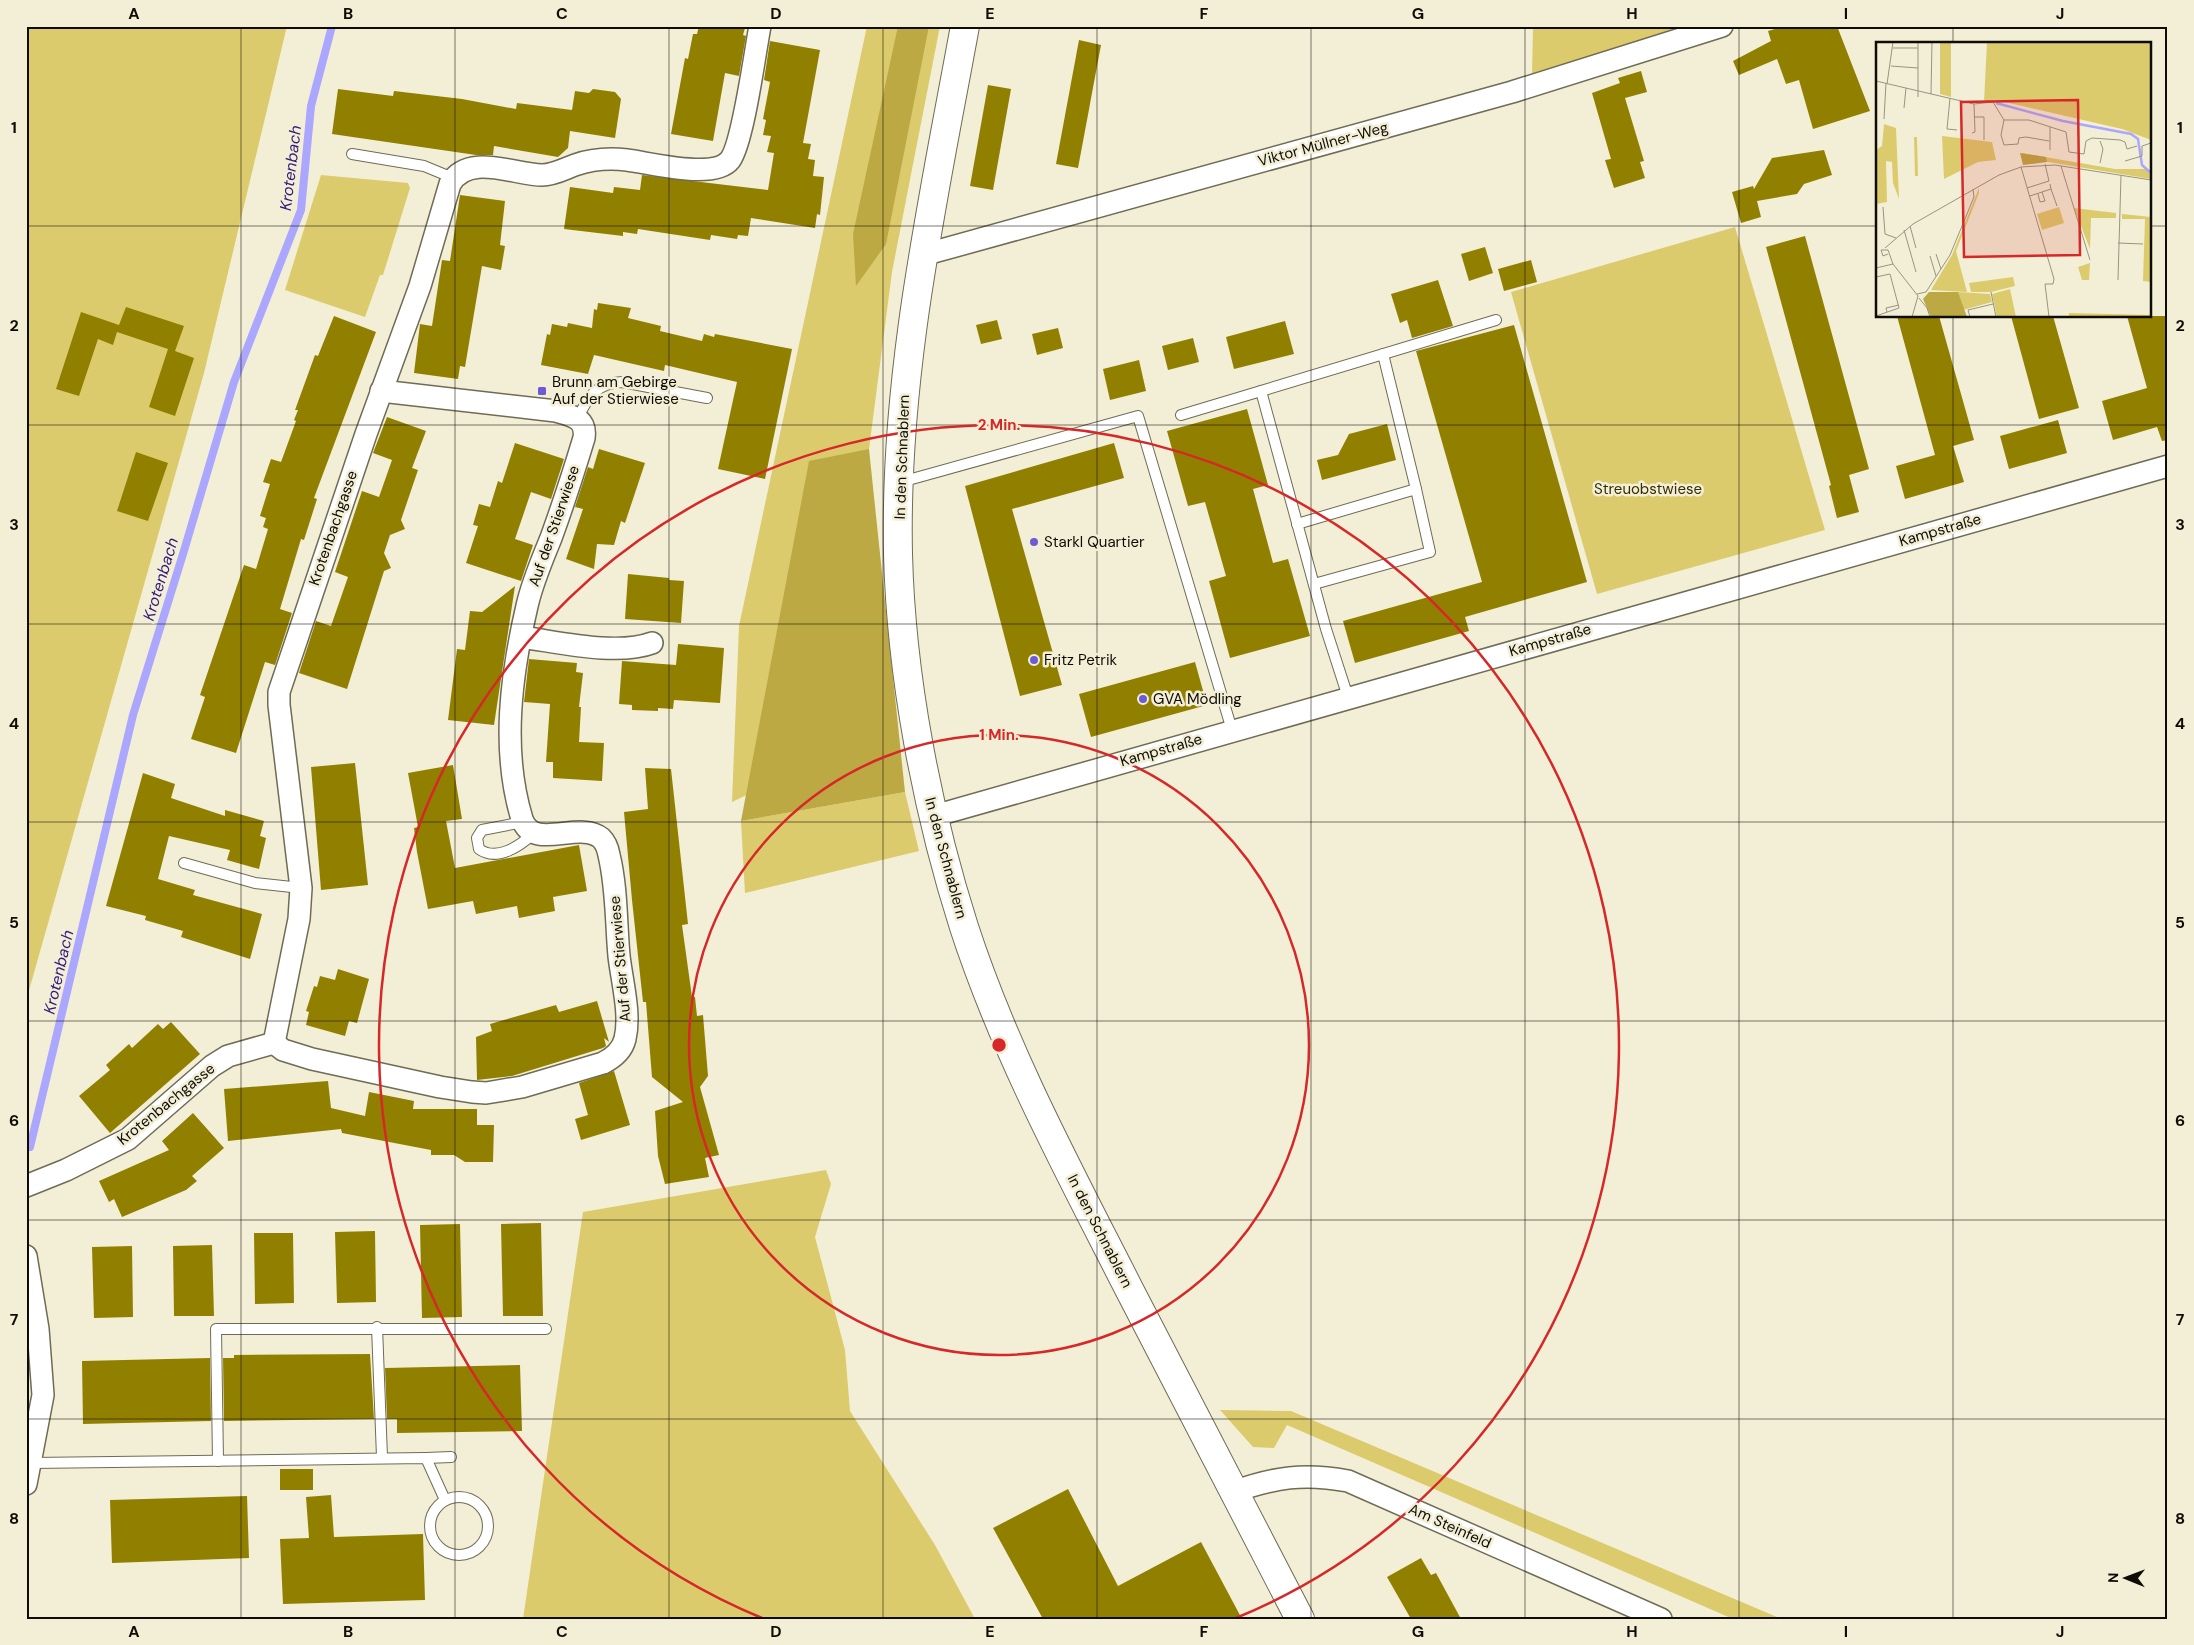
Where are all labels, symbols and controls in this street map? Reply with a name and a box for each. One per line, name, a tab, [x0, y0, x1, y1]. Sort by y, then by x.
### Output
text: A	[128, 3, 140, 24]
text: B	[343, 3, 353, 24]
text: C	[556, 3, 568, 24]
text: D	[770, 3, 782, 24]
text: E	[985, 3, 995, 24]
text: F	[1200, 3, 1209, 24]
text: G	[1412, 3, 1424, 24]
text: H	[1626, 3, 1638, 24]
text: I	[1844, 3, 1848, 24]
text: J	[2056, 3, 2064, 24]
inset map	[1876, 42, 2152, 318]
text: 1	[11, 117, 17, 138]
street label: Viktor Müllner-Weg	[1256, 117, 1390, 171]
text: 1	[2177, 117, 2183, 138]
water label: Krotenbach	[275, 124, 306, 212]
text: 2	[9, 315, 19, 336]
text: 2	[2175, 315, 2185, 336]
place label: Brunn am Gebirge Auf der Stierwiese	[552, 372, 679, 409]
marker: Brunn am Gebirge Auf der Stierwiese	[536, 385, 548, 397]
street label: In den Schnablern	[890, 394, 914, 520]
text: 2 Min.	[978, 415, 1021, 435]
street label: Auf der Stierwiese	[524, 463, 584, 589]
street label: Krotenbachgasse	[304, 468, 362, 588]
park label: Streuobstwiese	[1594, 479, 1702, 499]
street label: Kampstraße	[1897, 509, 1983, 551]
text: 3	[9, 514, 19, 535]
text: 3	[2175, 514, 2185, 535]
place label: Starkl Quartier	[1044, 532, 1145, 552]
water label: Krotenbach	[138, 535, 183, 623]
marker: Starkl Quartier	[1028, 536, 1040, 548]
street label: Kampstraße	[1507, 619, 1593, 661]
place label: Fritz Petrik	[1044, 650, 1117, 670]
marker: Fritz Petrik	[1028, 654, 1040, 666]
place label: GVA Mödling	[1153, 689, 1242, 709]
marker: GVA Mödling	[1137, 693, 1149, 705]
text: 4	[9, 713, 19, 734]
text: 4	[2175, 713, 2185, 734]
text: 1 Min.	[979, 725, 1019, 745]
street label: Kampstraße	[1118, 729, 1204, 771]
street label: In den Schnablern	[920, 795, 972, 921]
street label: Auf der Stierwiese	[605, 895, 635, 1023]
text: 5	[9, 912, 19, 933]
text: 5	[2175, 912, 2185, 933]
water label: Krotenbach	[39, 928, 78, 1016]
centre of rings	[990, 1036, 1008, 1054]
street label: Krotenbachgasse	[113, 1058, 219, 1150]
text: 6	[9, 1110, 19, 1131]
text: 6	[2175, 1110, 2185, 1131]
street label: In den Schnablern	[1063, 1171, 1137, 1291]
text: 7	[10, 1309, 19, 1330]
text: 7	[2176, 1309, 2185, 1330]
street label: Am Steinfeld	[1406, 1499, 1494, 1553]
text: 8	[9, 1508, 19, 1529]
text: 8	[2175, 1508, 2185, 1529]
north arrow	[2102, 1552, 2152, 1602]
text: N	[2104, 1573, 2122, 1583]
text: A	[128, 1621, 140, 1642]
text: B	[343, 1621, 353, 1642]
text: C	[556, 1621, 568, 1642]
text: D	[770, 1621, 782, 1642]
text: E	[985, 1621, 995, 1642]
text: F	[1200, 1621, 1209, 1642]
text: G	[1412, 1621, 1424, 1642]
text: H	[1626, 1621, 1638, 1642]
text: I	[1844, 1621, 1848, 1642]
text: J	[2056, 1621, 2064, 1642]

